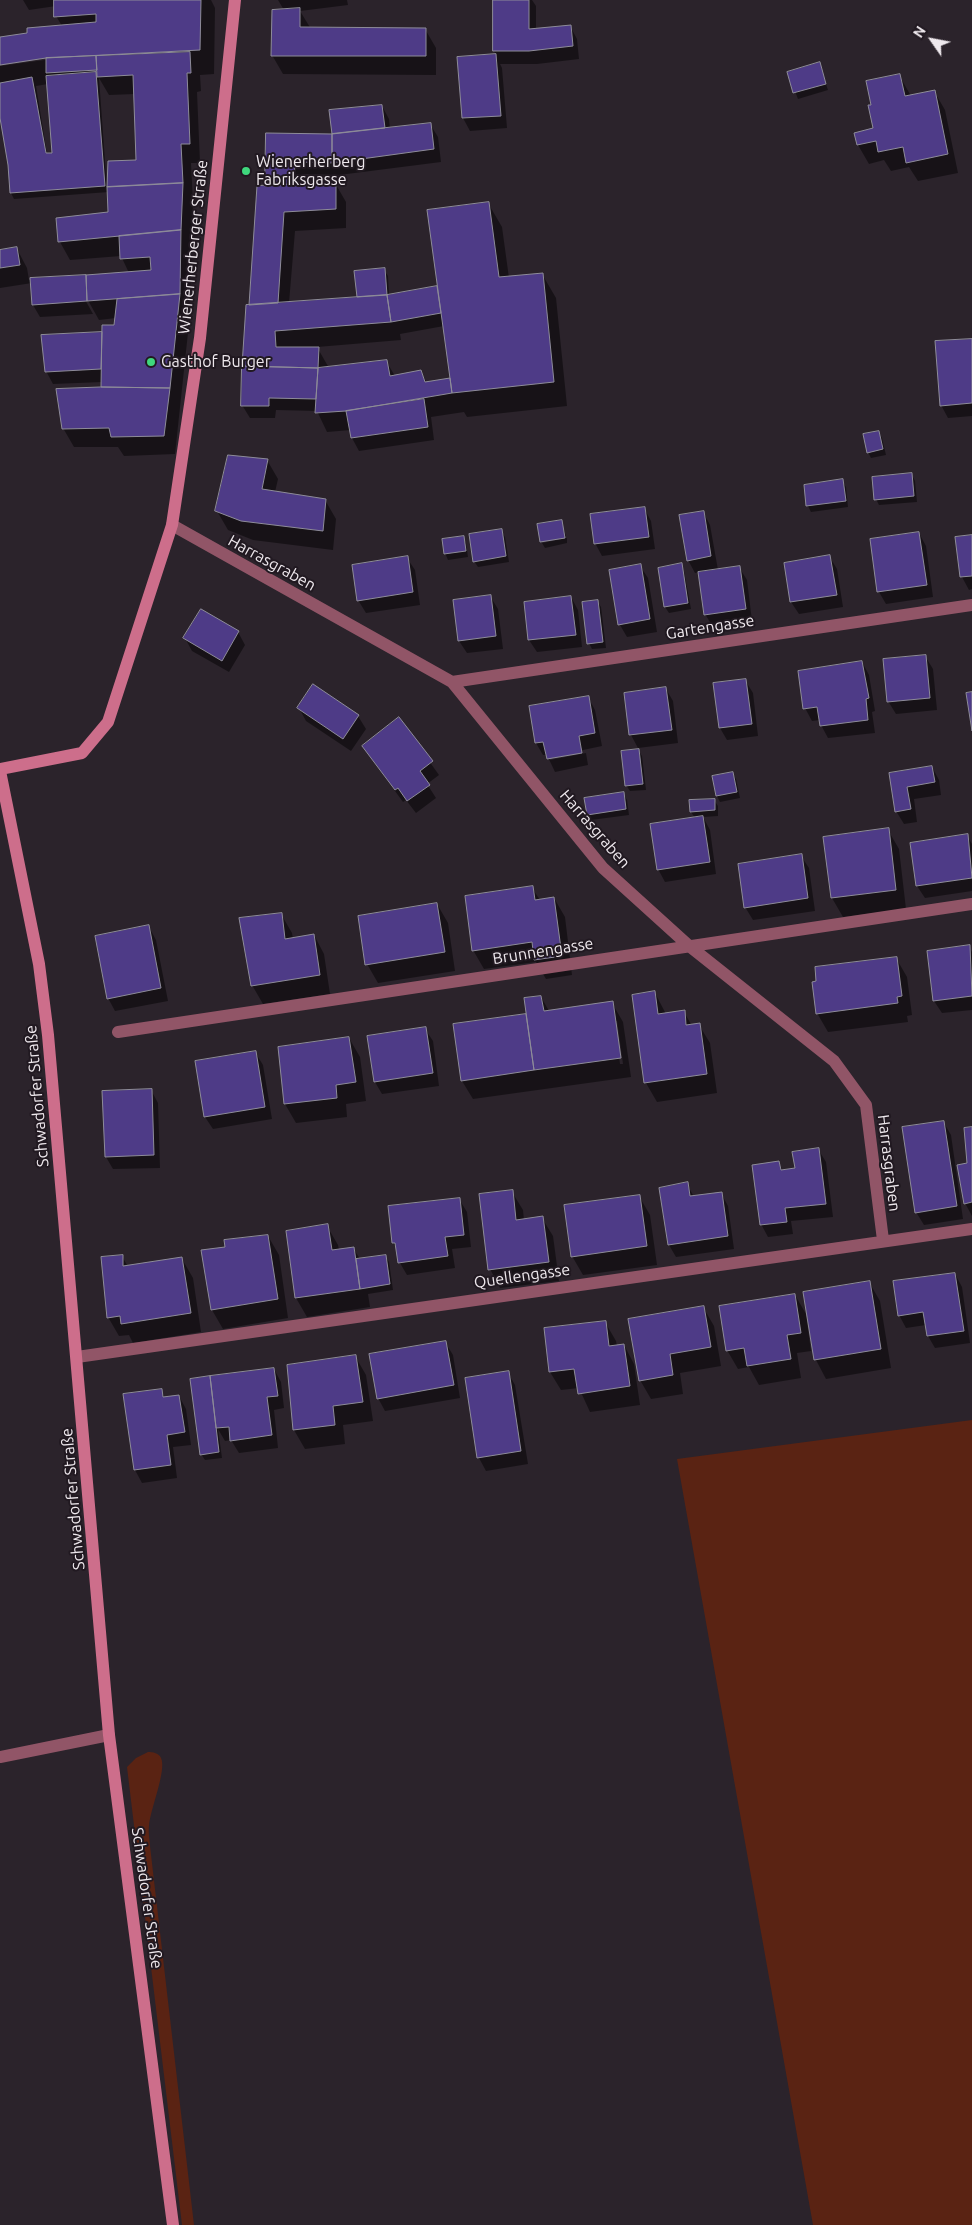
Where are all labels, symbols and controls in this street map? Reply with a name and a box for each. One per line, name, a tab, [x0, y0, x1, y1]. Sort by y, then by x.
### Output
north arrow	[907, 15, 957, 65]
text: N	[910, 23, 929, 41]
place label: Wienerherberg Fabriksgasse	[256, 152, 365, 190]
street label: Wienerherberger Straße	[174, 159, 212, 335]
marker: Wienerherberg Fabriksgasse	[240, 165, 252, 177]
place label: Gasthof Burger	[161, 352, 271, 372]
marker: Gasthof Burger	[145, 356, 157, 368]
street label: Harrasgraben	[225, 531, 319, 595]
street label: Gartengasse	[664, 611, 756, 643]
street label: Harrasgraben	[556, 786, 634, 872]
street label: Brunnengasse	[491, 934, 595, 968]
street label: Schwadorfer Straße	[21, 1024, 53, 1168]
street label: Harrasgraben	[874, 1113, 904, 1213]
street label: Quellengasse	[473, 1260, 571, 1292]
street label: Schwadorfer Straße	[57, 1427, 89, 1571]
street label: Schwadorfer Straße	[128, 1826, 166, 1970]

